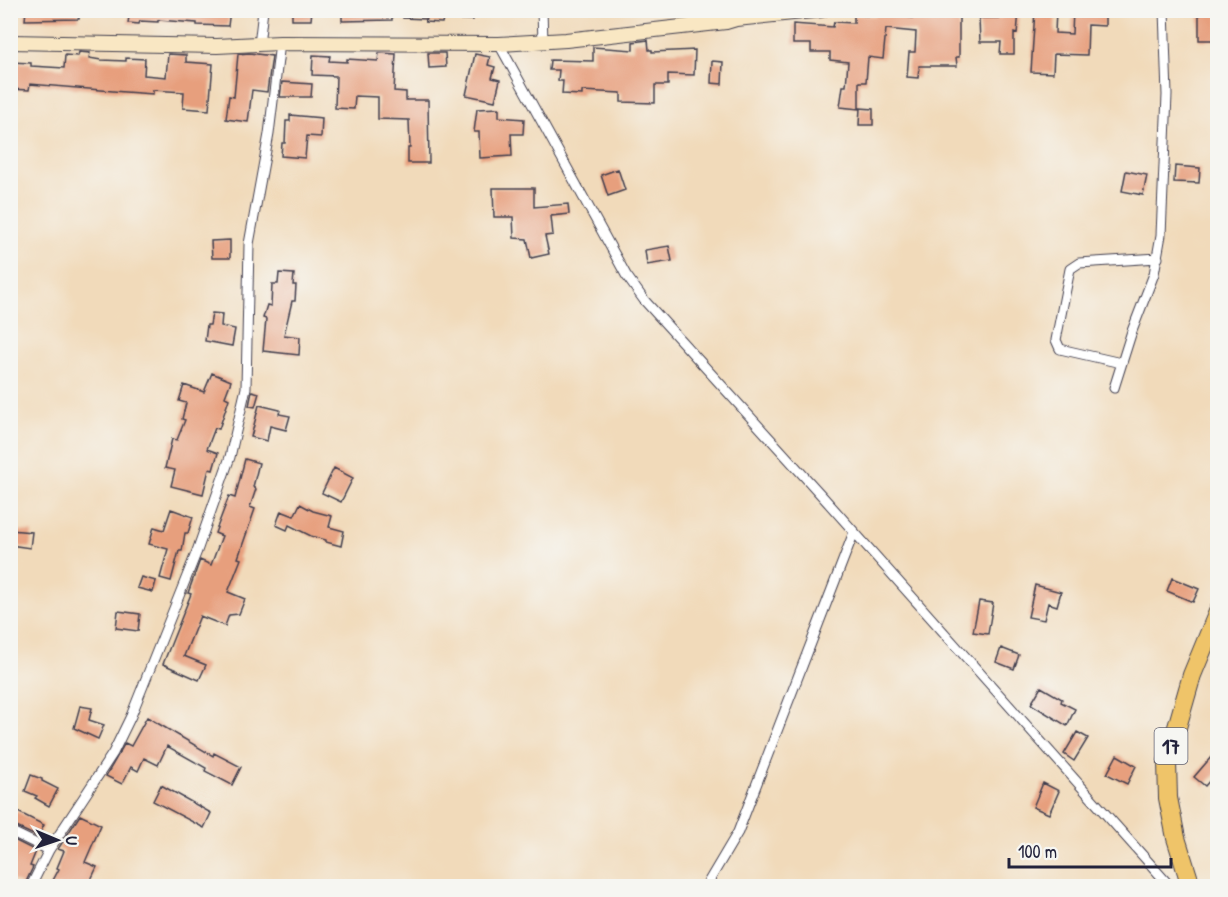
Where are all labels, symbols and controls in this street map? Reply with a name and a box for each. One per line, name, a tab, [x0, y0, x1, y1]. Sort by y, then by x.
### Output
road number: 17	[1154, 728, 1188, 764]
north arrow	[27, 810, 87, 870]
scale bar	[1009, 831, 1171, 869]
text: U	[61, 836, 83, 845]
text: 100 m	[1018, 839, 1057, 864]

